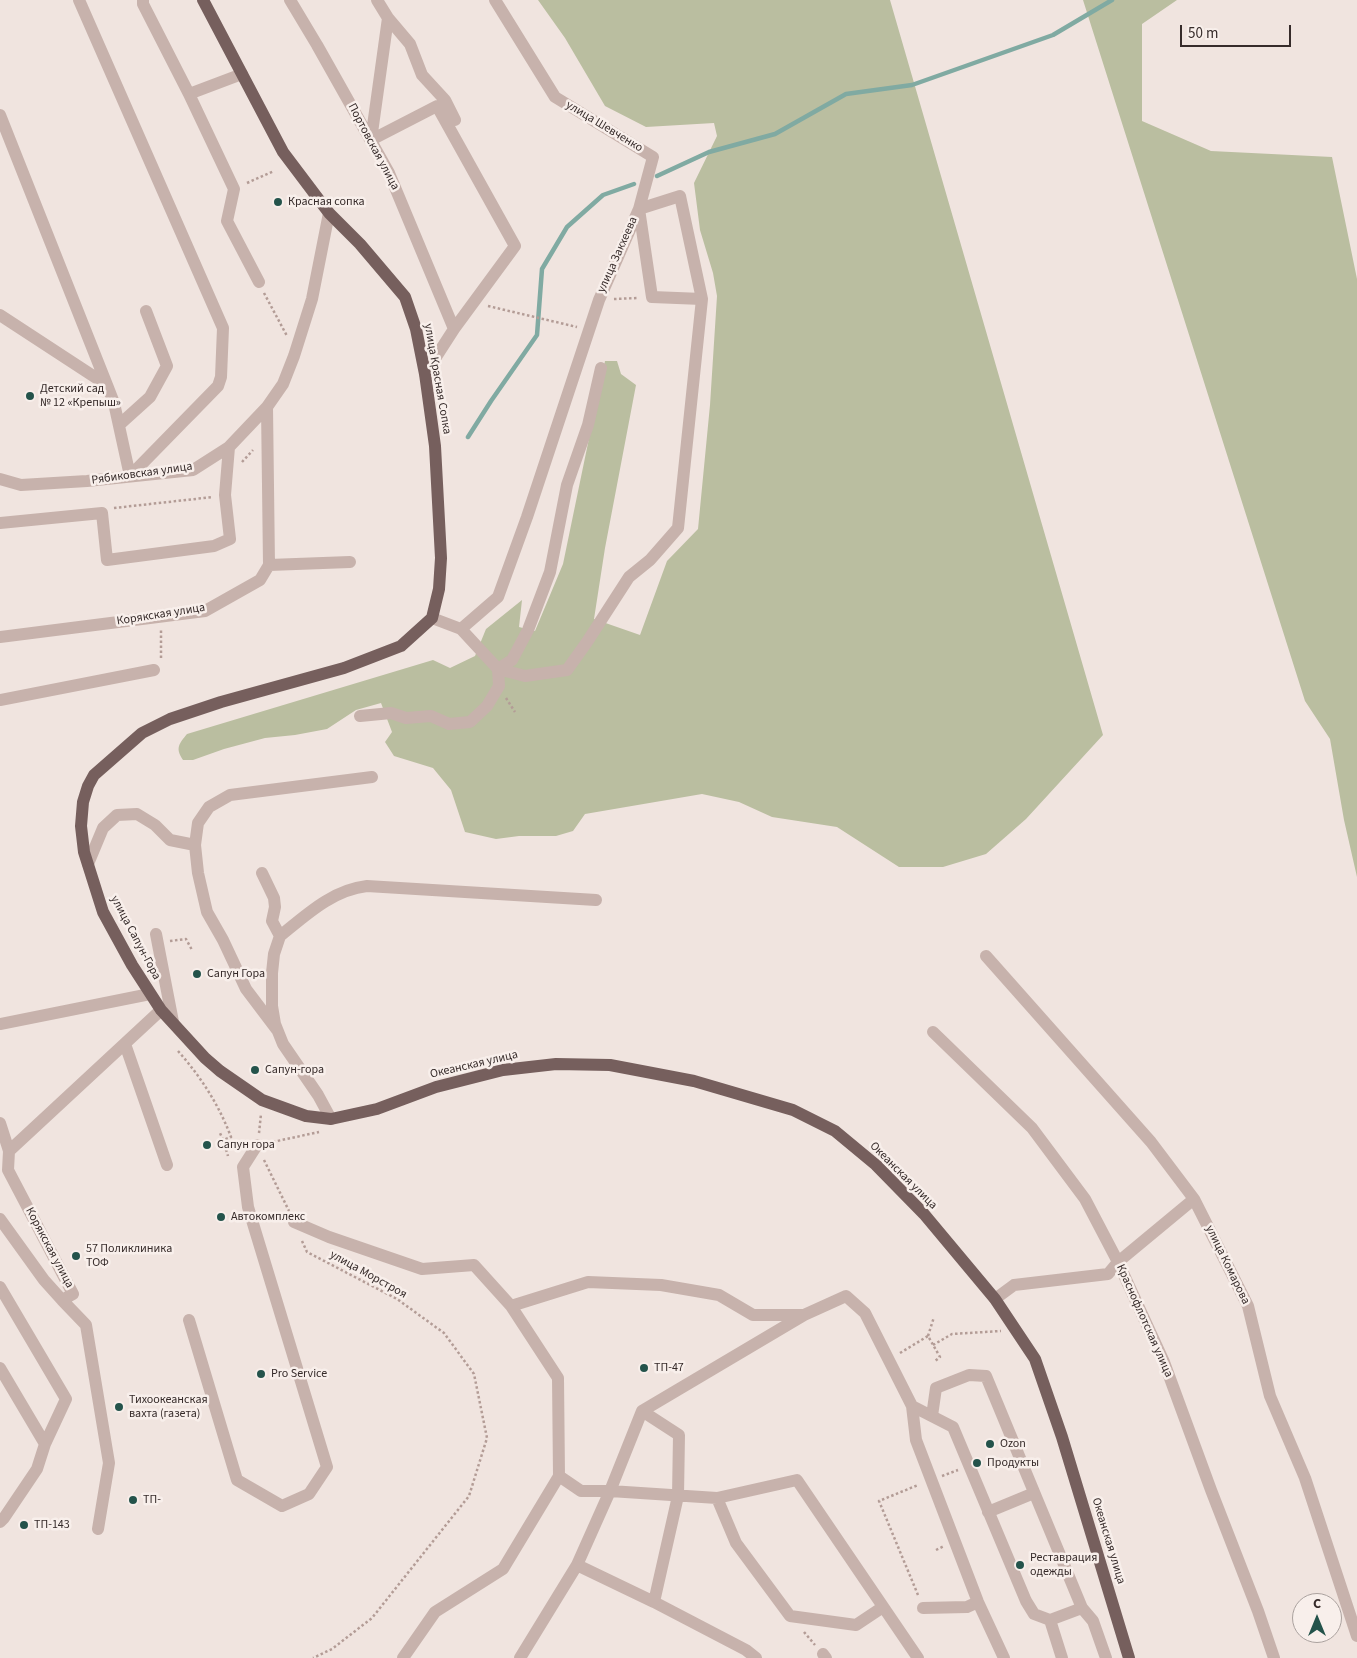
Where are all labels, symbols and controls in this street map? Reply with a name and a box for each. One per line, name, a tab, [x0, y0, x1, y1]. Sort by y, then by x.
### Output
scale bar	[1182, 15, 1293, 47]
text: 50 m	[1188, 23, 1218, 44]
street label: улица Шевченко	[563, 98, 645, 156]
street label: Портовская улица	[344, 101, 402, 193]
place label: Красная сопка	[288, 195, 365, 209]
marker: Красная сопка	[272, 196, 284, 208]
street label: улица Закхеева	[595, 215, 641, 295]
street label: улица Красная Сопка	[420, 323, 454, 435]
place label: Детский сад № 12 «Крепыш»	[40, 382, 121, 410]
marker: Детский сад № 12 «Крепыш»	[24, 390, 36, 402]
street label: Рябиковская улица	[91, 460, 193, 488]
street label: Корякская улица	[116, 601, 206, 629]
street label: улица Сапун-Гора	[107, 893, 163, 983]
place label: Сапун Гора	[207, 967, 265, 981]
marker: Сапун Гора	[191, 968, 203, 980]
street label: Океанская улица	[429, 1048, 519, 1082]
place label: Сапун-гора	[265, 1063, 324, 1077]
marker: Сапун-гора	[249, 1064, 261, 1076]
place label: Сапун гора	[217, 1138, 275, 1152]
marker: Сапун гора	[201, 1139, 213, 1151]
street label: Океанская улица	[866, 1139, 940, 1213]
street label: Корякская улица	[22, 1205, 76, 1291]
place label: Автокомплекс	[231, 1210, 305, 1224]
marker: Автокомплекс	[215, 1211, 227, 1223]
street label: улица Комарова	[1202, 1223, 1252, 1307]
place label: 57 Поликлиника ТОФ	[86, 1242, 172, 1270]
street label: улица Морстроя	[327, 1248, 409, 1302]
marker: 57 Поликлиника ТОФ	[70, 1250, 82, 1262]
street label: Краснофлотская улица	[1113, 1262, 1175, 1380]
place label: ТП-47	[654, 1361, 684, 1375]
marker: ТП-47	[638, 1362, 650, 1374]
place label: Pro Service	[271, 1367, 327, 1381]
marker: Pro Service	[255, 1368, 267, 1380]
place label: Тихоокеанская вахта (газета)	[129, 1393, 208, 1421]
marker: Тихоокеанская вахта (газета)	[113, 1401, 125, 1413]
place label: Ozon	[1000, 1437, 1026, 1451]
marker: Ozon	[984, 1438, 996, 1450]
place label: Продукты	[987, 1456, 1039, 1470]
marker: Продукты	[971, 1457, 983, 1469]
place label: ТП-	[143, 1493, 161, 1507]
marker: ТП-	[127, 1494, 139, 1506]
street label: Океанская улица	[1088, 1496, 1128, 1586]
place label: ТП-143	[34, 1518, 70, 1532]
marker: ТП-143	[18, 1519, 30, 1531]
place label: Реставрация одежды	[1030, 1551, 1097, 1579]
marker: Реставрация одежды	[1014, 1559, 1026, 1571]
north arrow	[1292, 1593, 1342, 1643]
text: С	[1313, 1594, 1321, 1614]

